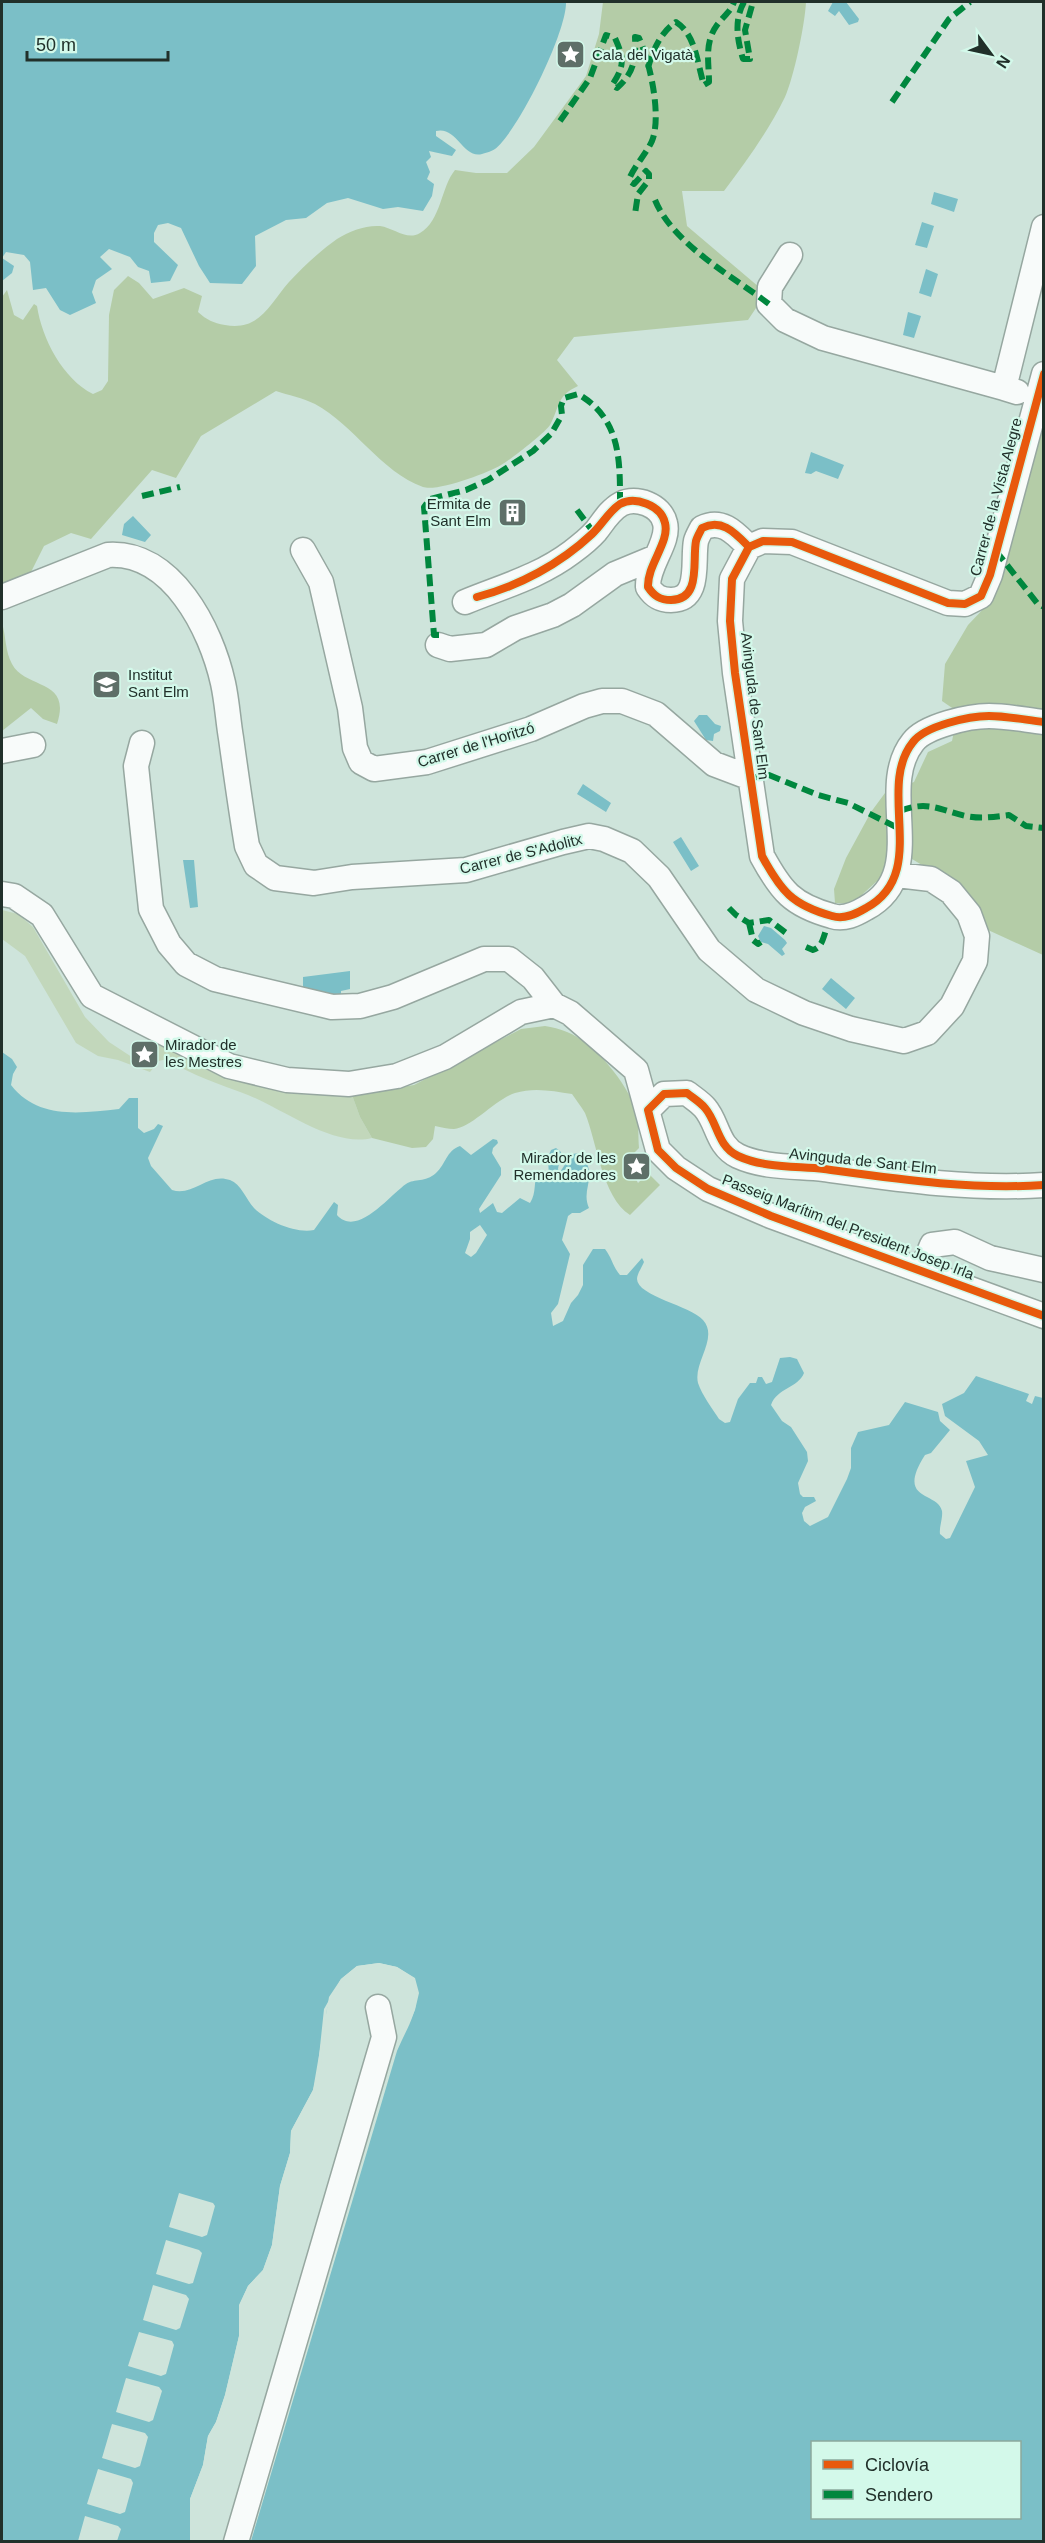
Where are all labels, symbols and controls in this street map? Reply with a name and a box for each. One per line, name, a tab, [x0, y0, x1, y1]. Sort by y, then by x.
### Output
scale bar	[27, 24, 168, 62]
north arrow	[961, 24, 1021, 84]
text: 50 m	[36, 35, 76, 55]
place icon: Cala del Vigatà	[555, 39, 587, 71]
place label: Cala del Vigatà	[592, 46, 694, 63]
text: N	[993, 52, 1013, 71]
street label: Carrer de la Vista Alegre	[966, 416, 1025, 578]
place label: Ermita de Sant Elm	[427, 495, 491, 529]
building icon: Ermita de Sant Elm	[496, 497, 528, 529]
street label: Avinguda de Sant Elm	[738, 631, 773, 781]
place label: Institut Sant Elm	[128, 666, 189, 700]
school or university icon: Institut Sant Elm	[91, 668, 123, 700]
street label: Carrer de l'Horitzó	[415, 719, 536, 770]
street label: Carrer de S'Adolitx	[458, 830, 584, 877]
place label: Mirador de les Mestres	[165, 1036, 242, 1070]
place icon: Mirador de les Mestres	[128, 1038, 160, 1070]
street label: Avinguda de Sant Elm	[788, 1144, 938, 1177]
place label: Mirador de les Remendadores	[513, 1149, 616, 1183]
place icon: Mirador de les Remendadores	[621, 1151, 653, 1183]
street label: Passeig Marítim del President Josep Irla	[720, 1170, 977, 1283]
legend	[811, 2441, 1021, 2519]
text: Ciclovía	[865, 2455, 930, 2475]
text: Sendero	[865, 2485, 933, 2505]

